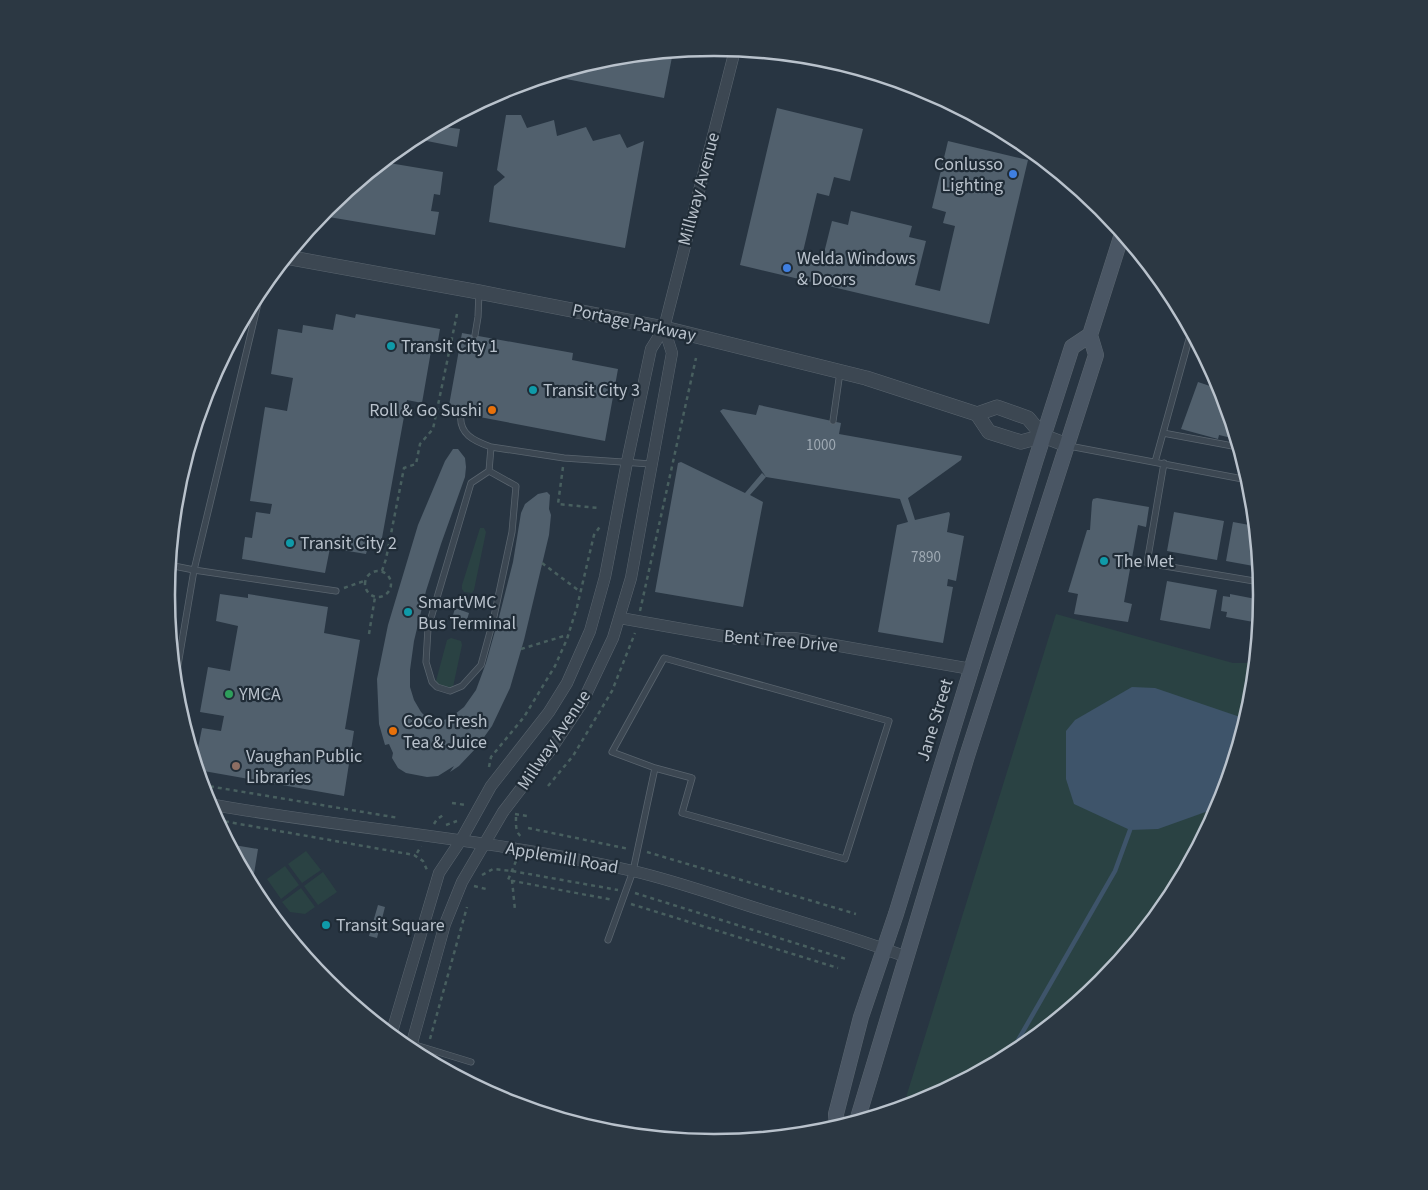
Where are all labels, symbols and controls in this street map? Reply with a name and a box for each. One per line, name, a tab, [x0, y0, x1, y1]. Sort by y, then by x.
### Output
street label: Millway Avenue	[672, 130, 726, 248]
place label: Conlusso Lighting	[934, 152, 1003, 198]
marker: Conlusso Lighting	[1007, 168, 1019, 180]
place label: Welda Windows & Doors	[797, 246, 916, 292]
marker: Welda Windows & Doors	[781, 262, 793, 274]
street label: Portage Parkway	[570, 298, 699, 348]
place label: Transit City 1	[401, 334, 498, 359]
marker: Transit City 1	[385, 340, 397, 352]
place label: Transit City 3	[543, 378, 640, 403]
marker: Transit City 3	[527, 384, 539, 396]
place label: Roll & Go Sushi	[369, 398, 482, 423]
marker: Roll & Go Sushi	[486, 404, 498, 416]
house number: 1000	[806, 435, 836, 456]
place label: Transit City 2	[300, 531, 397, 556]
marker: Transit City 2	[284, 537, 296, 549]
house number: 7890	[911, 547, 941, 568]
place label: The Met	[1114, 549, 1174, 574]
marker: The Met	[1098, 555, 1110, 567]
place label: SmartVMC Bus Terminal	[418, 590, 516, 636]
marker: SmartVMC Bus Terminal	[402, 606, 414, 618]
street label: Bent Tree Drive	[723, 624, 839, 658]
street label: Jane Street	[911, 676, 959, 764]
place label: YMCA	[238, 682, 281, 707]
street label: Millway Avenue	[511, 685, 597, 795]
marker: YMCA	[223, 688, 235, 700]
place label: CoCo Fresh Tea & Juice	[403, 709, 488, 755]
marker: CoCo Fresh Tea & Juice	[387, 725, 399, 737]
place label: Vaughan Public Libraries	[246, 744, 362, 790]
marker: Vaughan Public Libraries	[230, 760, 242, 772]
street label: Applemill Road	[504, 836, 620, 880]
place label: Transit Square	[336, 913, 445, 938]
marker: Transit Square	[320, 919, 332, 931]

